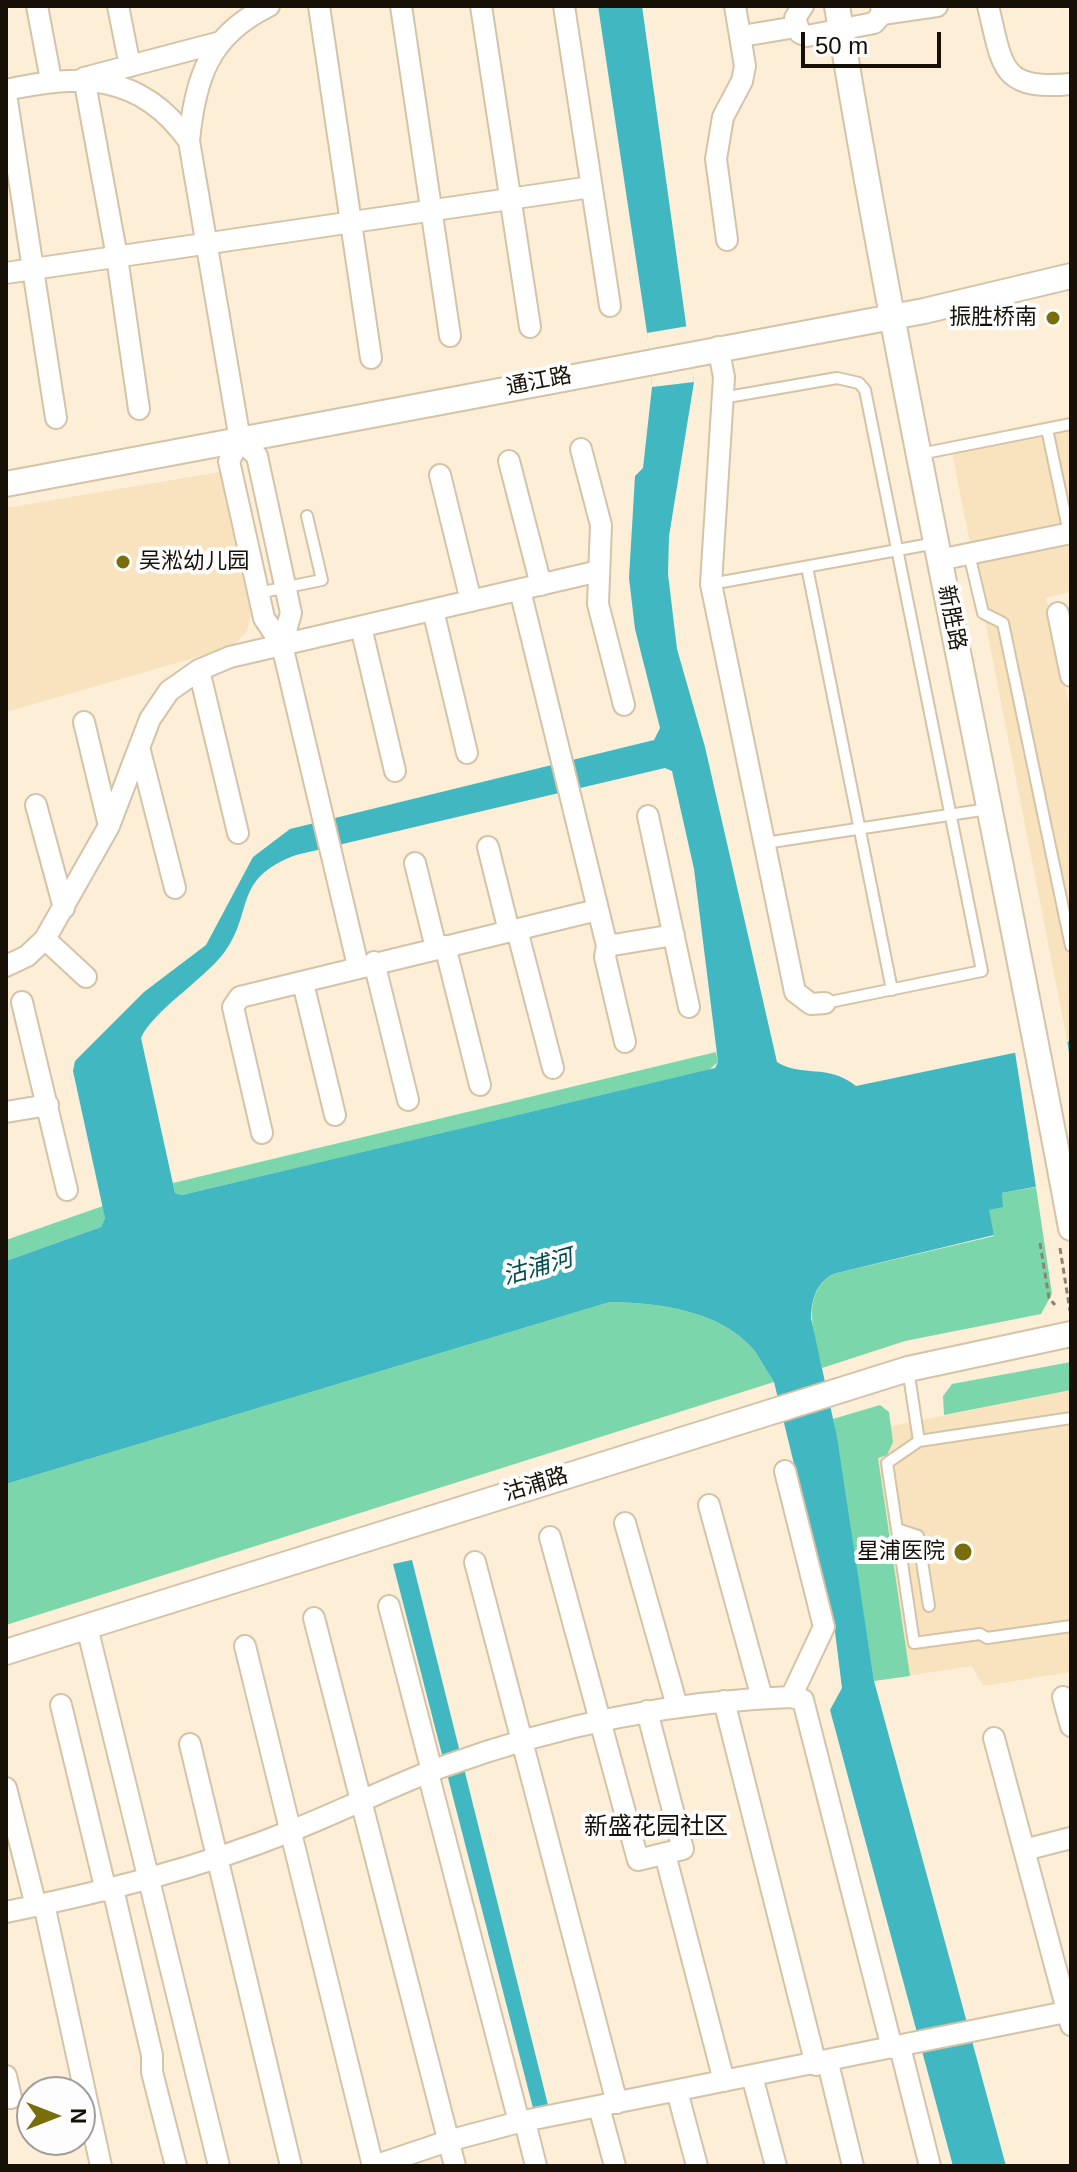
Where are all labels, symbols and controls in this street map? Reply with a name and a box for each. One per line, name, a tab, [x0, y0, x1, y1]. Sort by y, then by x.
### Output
scale bar	[805, 16, 945, 66]
text: 50 m	[815, 32, 868, 59]
place label: 振胜桥南	[949, 305, 1037, 331]
marker: 振胜桥南	[1044, 309, 1062, 327]
street label: 通江路	[504, 363, 574, 401]
place label: 吴淞幼儿园	[139, 549, 249, 575]
marker: 吴淞幼儿园	[114, 553, 132, 571]
street label: 新胜路	[932, 583, 970, 653]
water label: 沽浦河	[499, 1244, 577, 1292]
street label: 沽浦路	[501, 1463, 571, 1507]
place label: 星浦医院	[857, 1539, 945, 1565]
marker: 星浦医院	[952, 1541, 974, 1563]
district label: 新盛花园社区	[584, 1813, 728, 1841]
north arrow	[16, 2076, 96, 2156]
text: N	[66, 2108, 91, 2124]

